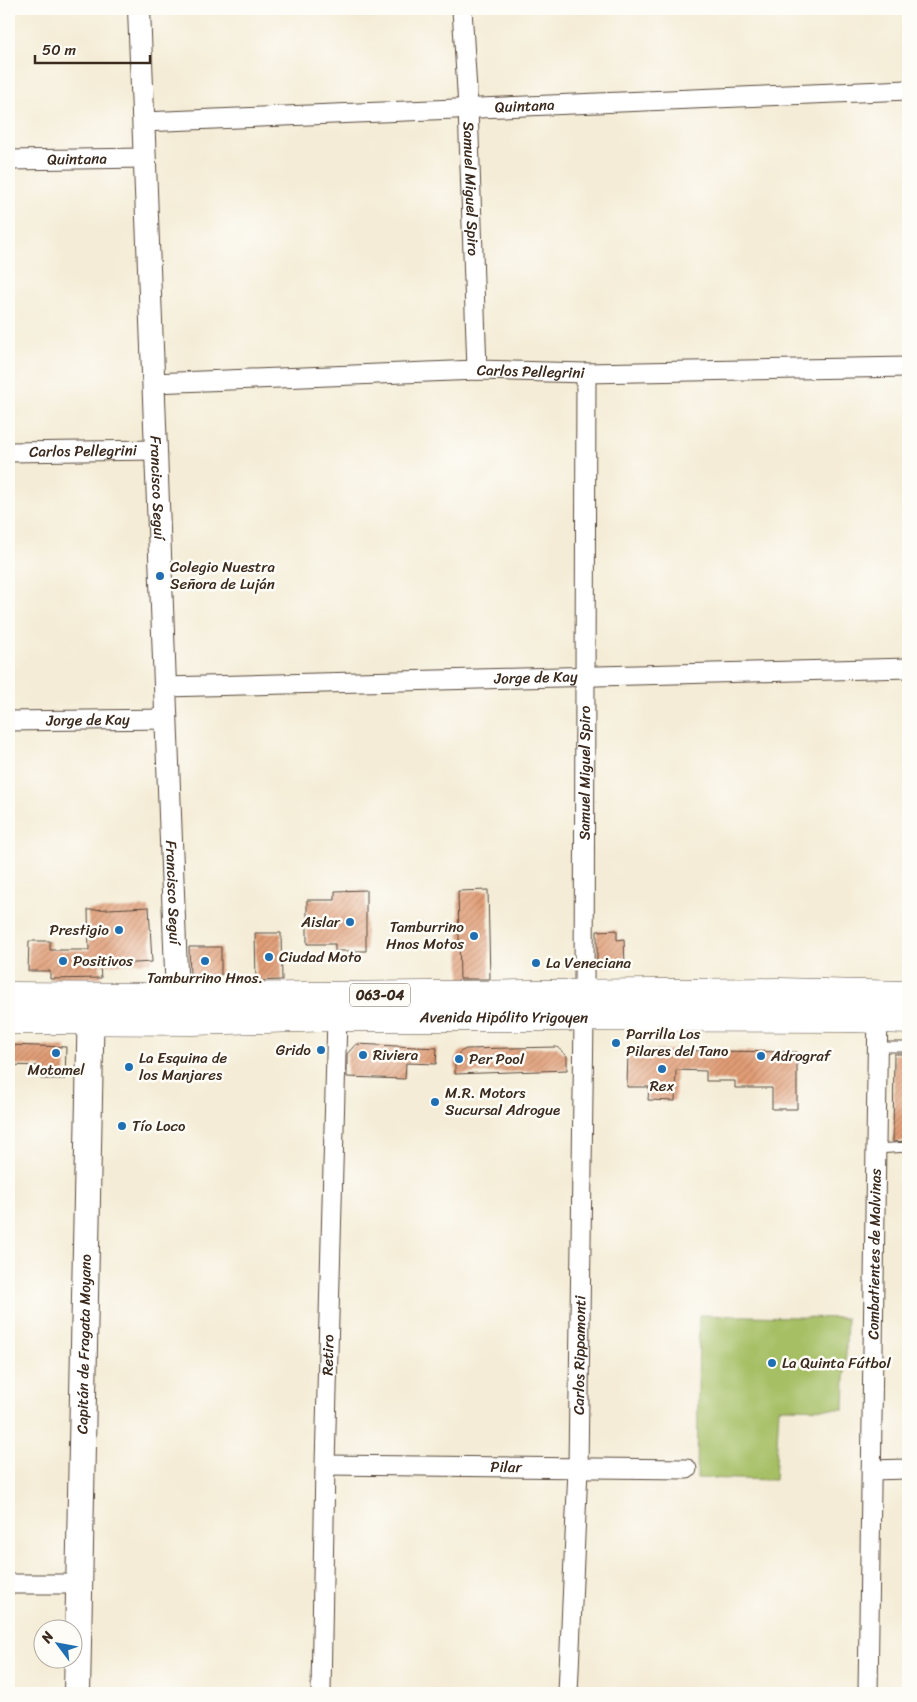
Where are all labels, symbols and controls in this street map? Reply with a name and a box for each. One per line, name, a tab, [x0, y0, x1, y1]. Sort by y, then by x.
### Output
scale bar	[35, 32, 150, 64]
text: 50 m	[42, 37, 77, 63]
street label: Quintana	[494, 92, 556, 120]
street label: Samuel Miguel Spiro	[456, 121, 486, 257]
street label: Quintana	[47, 146, 108, 172]
street label: Carlos Pellegrini	[476, 357, 586, 386]
street label: Francisco Seguí	[142, 435, 172, 542]
street label: Carlos Pellegrini	[29, 437, 138, 465]
place label: Colegio Nuestra Señora de Luján	[170, 554, 275, 597]
marker: Colegio Nuestra Señora de Luján	[154, 570, 166, 582]
street label: Jorge de Kay	[493, 663, 578, 692]
street label: Samuel Miguel Spiro	[571, 705, 598, 840]
street label: Jorge de Kay	[45, 706, 130, 734]
street label: Francisco Seguí	[158, 840, 188, 947]
place label: Aislar	[300, 909, 341, 935]
place label: Tamburrino Hnos Motos	[386, 914, 464, 957]
marker: Aislar	[344, 916, 356, 928]
place label: Prestigio	[50, 917, 109, 943]
marker: Prestigio	[113, 924, 125, 936]
marker: Tamburrino Hnos Motos	[468, 930, 480, 942]
place label: Ciudad Moto	[279, 944, 362, 970]
place label: Positivos	[73, 948, 133, 974]
place label: La Veneciana	[546, 950, 632, 976]
marker: Ciudad Moto	[263, 951, 275, 963]
marker: Positivos	[57, 955, 69, 967]
marker: Tamburrino Hnos.	[199, 955, 211, 967]
marker: La Veneciana	[530, 957, 542, 969]
place label: Tamburrino Hnos.	[147, 965, 263, 991]
road number: 063-04	[350, 984, 410, 1006]
street label: Avenida Hipólito Yrigoyen	[419, 1004, 588, 1030]
place label: Parrilla Los Pilares del Tano	[626, 1021, 729, 1064]
place label: Grido	[276, 1037, 311, 1063]
marker: Parrilla Los Pilares del Tano	[610, 1037, 622, 1049]
place label: Riviera	[373, 1042, 419, 1068]
place label: Adrograf	[770, 1043, 832, 1069]
marker: Grido	[315, 1044, 327, 1056]
place label: La Esquina de los Manjares	[139, 1045, 228, 1088]
place label: Per Pool	[469, 1046, 525, 1072]
marker: Motomel	[50, 1047, 62, 1059]
marker: Riviera	[357, 1049, 369, 1061]
marker: Adrograf	[755, 1050, 767, 1062]
marker: Per Pool	[453, 1053, 465, 1065]
place label: Motomel	[27, 1057, 85, 1083]
marker: La Esquina de los Manjares	[123, 1061, 135, 1073]
marker: Rex	[656, 1063, 668, 1075]
place label: Rex	[650, 1073, 675, 1099]
place label: M.R. Motors Sucursal Adrogue	[445, 1080, 560, 1123]
marker: M.R. Motors Sucursal Adrogue	[429, 1096, 441, 1108]
place label: Tío Loco	[132, 1113, 186, 1139]
marker: Tío Loco	[116, 1120, 128, 1132]
street label: Combatientes de Malvinas	[860, 1168, 889, 1340]
street label: Capitán de Fragata Moyano	[69, 1253, 99, 1434]
street label: Carlos Rippamonti	[566, 1294, 593, 1415]
street label: Retiro	[314, 1334, 342, 1376]
place label: La Quinta Fútbol	[782, 1350, 891, 1376]
marker: La Quinta Fútbol	[766, 1357, 778, 1369]
street label: Pilar	[490, 1454, 523, 1480]
north arrow	[32, 1620, 82, 1670]
text: N	[34, 1626, 61, 1649]

